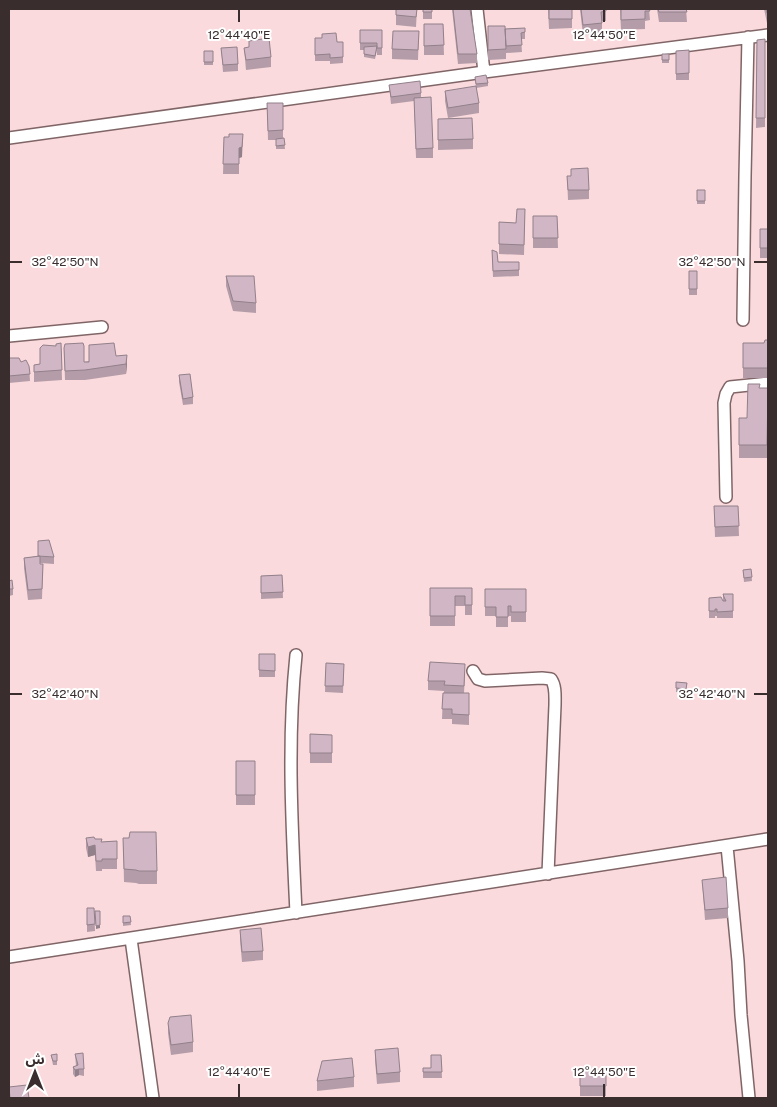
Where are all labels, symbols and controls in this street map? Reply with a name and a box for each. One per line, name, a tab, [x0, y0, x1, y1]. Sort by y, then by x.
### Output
text: 12°44'40"E	[207, 28, 271, 42]
text: 12°44'50"E	[572, 28, 636, 42]
text: 32°42'50"N	[31, 255, 99, 269]
text: 32°42'50"N	[678, 255, 746, 269]
text: 32°42'40"N	[32, 687, 98, 701]
text: 32°42'40"N	[679, 687, 745, 701]
north arrow	[10, 1047, 60, 1097]
text: ش	[25, 1051, 45, 1067]
text: 12°44'40"E	[207, 1065, 271, 1079]
text: 12°44'50"E	[572, 1065, 636, 1079]

